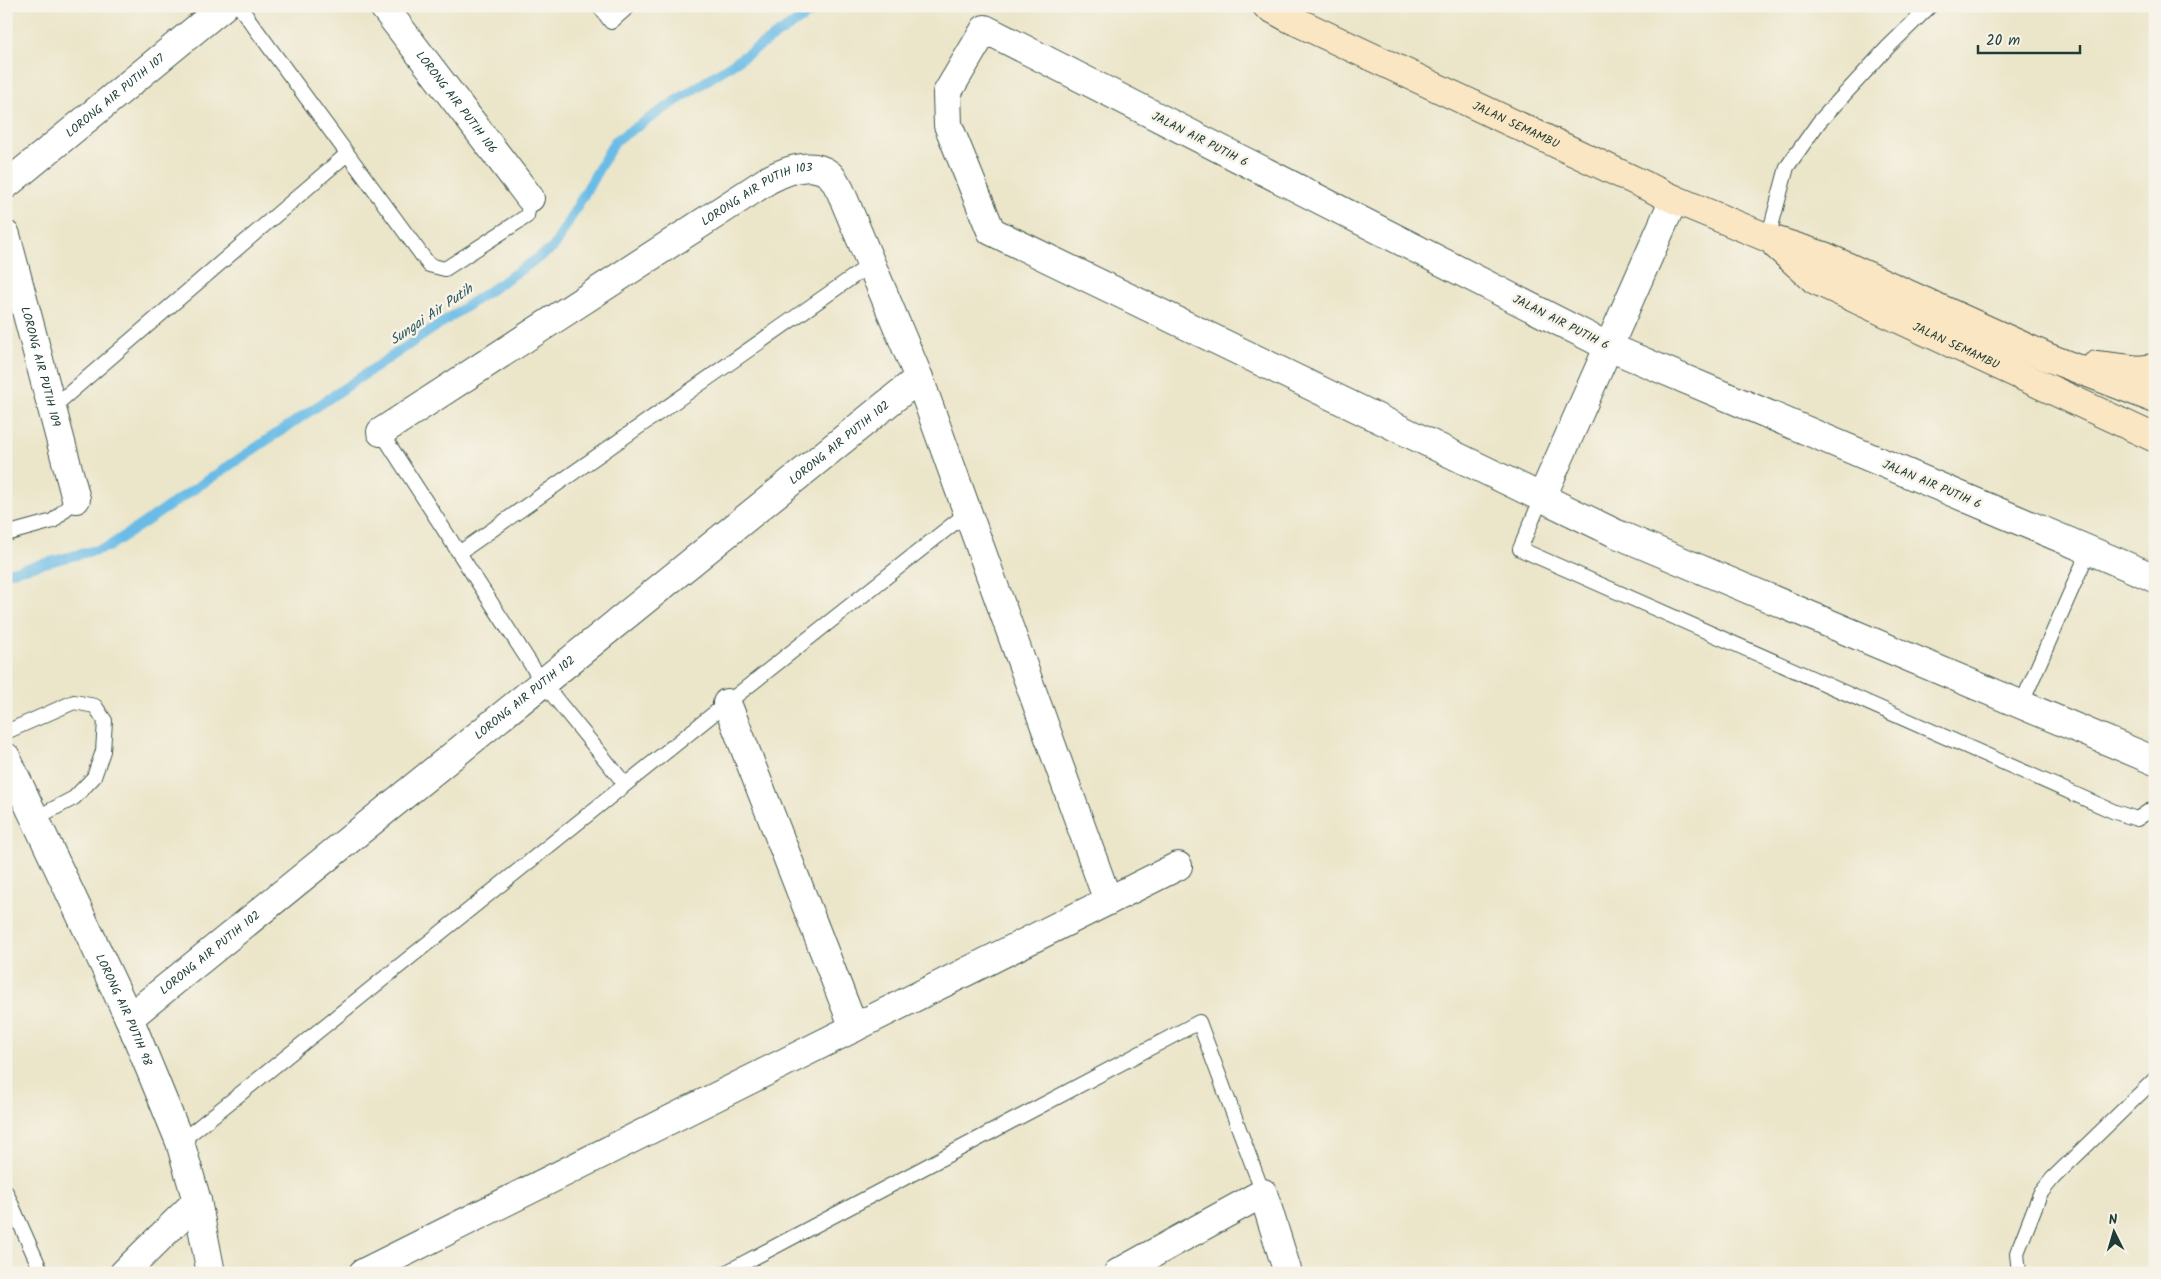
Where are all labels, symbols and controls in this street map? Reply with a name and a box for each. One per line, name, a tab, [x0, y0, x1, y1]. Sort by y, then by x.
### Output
scale bar	[1978, 22, 2081, 54]
text: 20 m	[1986, 29, 2020, 53]
street label: LORONG AIR PUTIH 106	[411, 47, 502, 158]
street label: LORONG AIR PUTIH 107	[62, 49, 169, 142]
street label: JALAN SEMAMBU	[1469, 97, 1563, 154]
street label: JALAN AIR PUTIH 6	[1148, 107, 1251, 172]
street label: LORONG AIR PUTIH 103	[698, 158, 813, 231]
water label: Sungai Air Putih	[385, 278, 479, 351]
street label: JALAN AIR PUTIH 6	[1509, 290, 1612, 355]
street label: LORONG AIR PUTIH 109	[15, 304, 65, 429]
street label: JALAN SEMAMBU	[1909, 318, 2003, 374]
street label: LORONG AIR PUTIH 102	[785, 396, 894, 490]
street label: JALAN AIR PUTIH 6	[1879, 455, 1984, 514]
street label: LORONG AIR PUTIH 102	[470, 651, 579, 745]
street label: LORONG AIR PUTIH 102	[156, 906, 265, 1000]
street label: LORONG AIR PUTIH 98	[90, 951, 157, 1070]
north arrow	[2088, 1206, 2138, 1256]
text: N	[2108, 1209, 2118, 1231]

